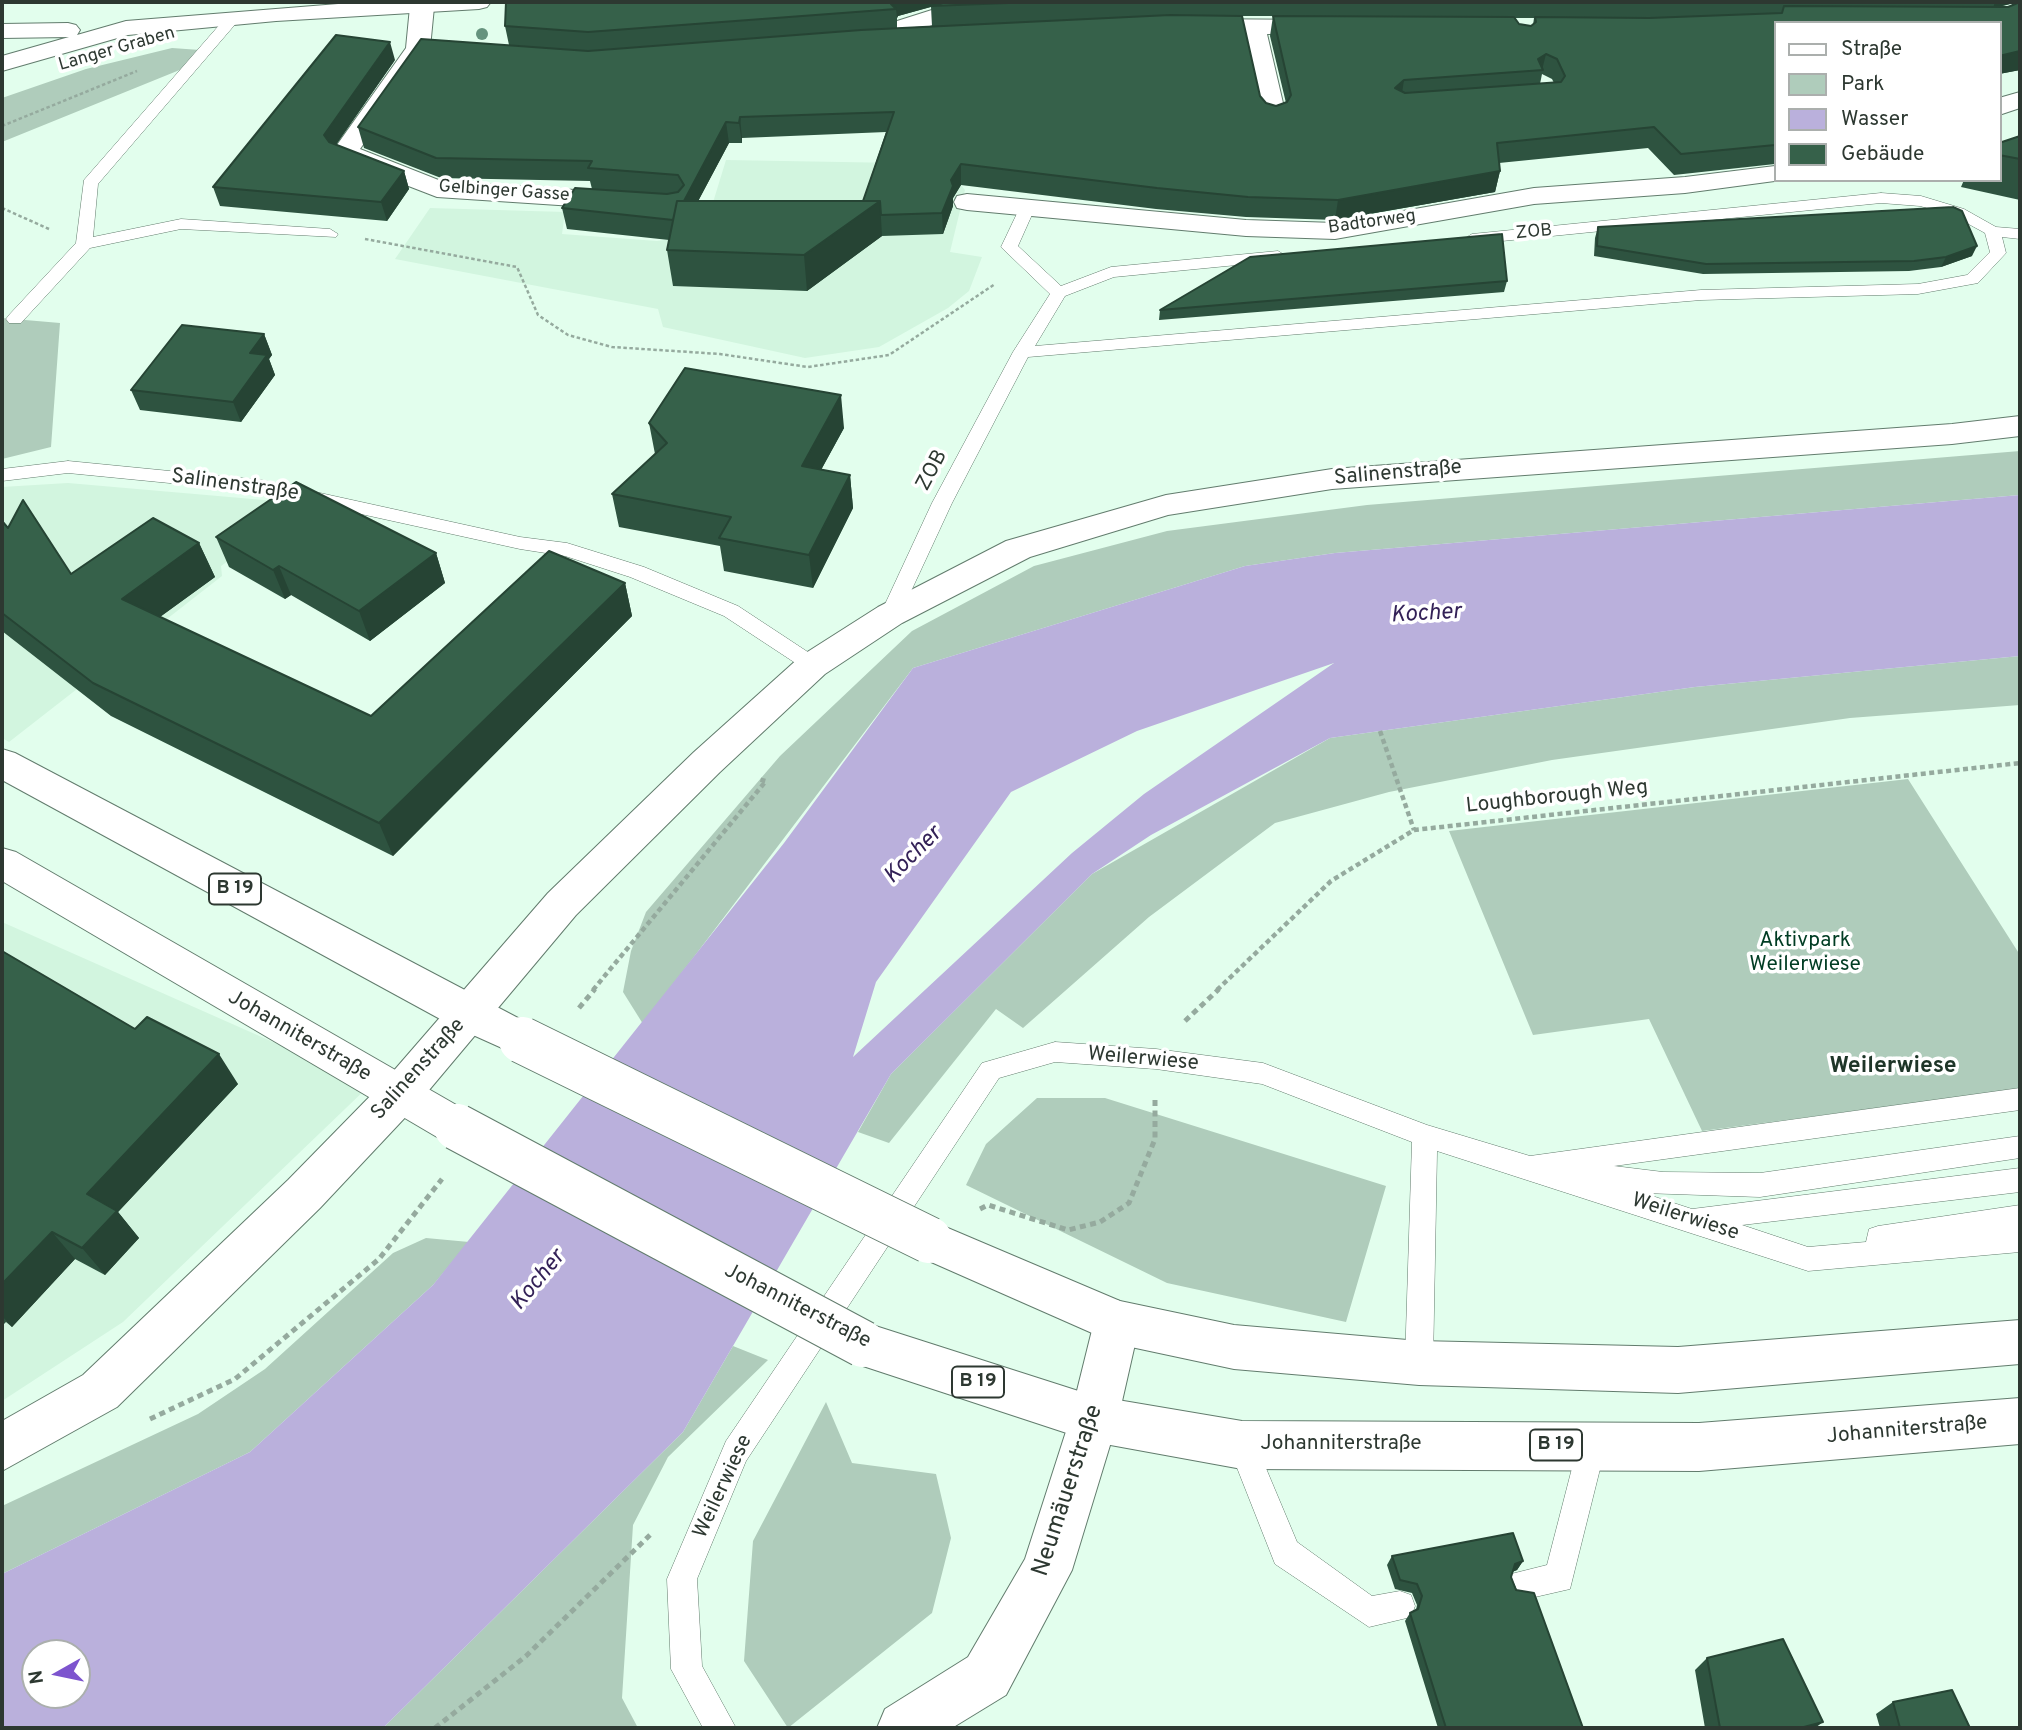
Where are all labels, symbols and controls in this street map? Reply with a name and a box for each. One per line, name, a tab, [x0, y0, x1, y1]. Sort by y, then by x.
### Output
legend	[1773, 21, 2001, 182]
street label: Langer Graben	[56, 23, 178, 77]
text: Straße	[1841, 36, 1902, 63]
text: Park	[1841, 71, 1884, 98]
text: Wasser	[1841, 106, 1908, 133]
text: Gebäude	[1841, 141, 1924, 168]
street label: Gelbinger Gasse	[438, 177, 570, 207]
street label: Badtorweg	[1327, 206, 1417, 240]
street label: ZOB	[1515, 221, 1553, 245]
street label: ZOB	[912, 446, 954, 496]
street label: Salinenstraße	[1333, 456, 1463, 492]
street label: Salinenstraße	[170, 465, 300, 507]
water label: Kocher	[1390, 599, 1462, 631]
street label: Loughborough Weg	[1465, 776, 1649, 820]
water label: Kocher	[879, 821, 949, 891]
road number: B 19	[209, 874, 261, 904]
park label: Aktivpark Weilerwiese	[1749, 929, 1861, 979]
street label: Johanniterstraße	[223, 986, 375, 1088]
street label: Salinenstraße	[367, 1014, 471, 1126]
street label: Weilerwiese	[1086, 1043, 1200, 1077]
district label: Weilerwiese	[1829, 1053, 1957, 1081]
street label: Weilerwiese	[1628, 1189, 1742, 1247]
water label: Kocher	[506, 1245, 572, 1317]
street label: Johanniterstraße	[719, 1259, 875, 1355]
road number: B 19	[952, 1366, 1004, 1398]
street label: Neumäuerstraße	[1028, 1401, 1110, 1581]
street label: Johanniterstraße	[1826, 1411, 1988, 1451]
road number: B 19	[1530, 1429, 1582, 1460]
street label: Weilerwiese	[689, 1431, 759, 1543]
street label: Johanniterstraße	[1260, 1432, 1422, 1458]
north arrow	[21, 1639, 91, 1709]
text: N	[24, 1668, 50, 1686]

